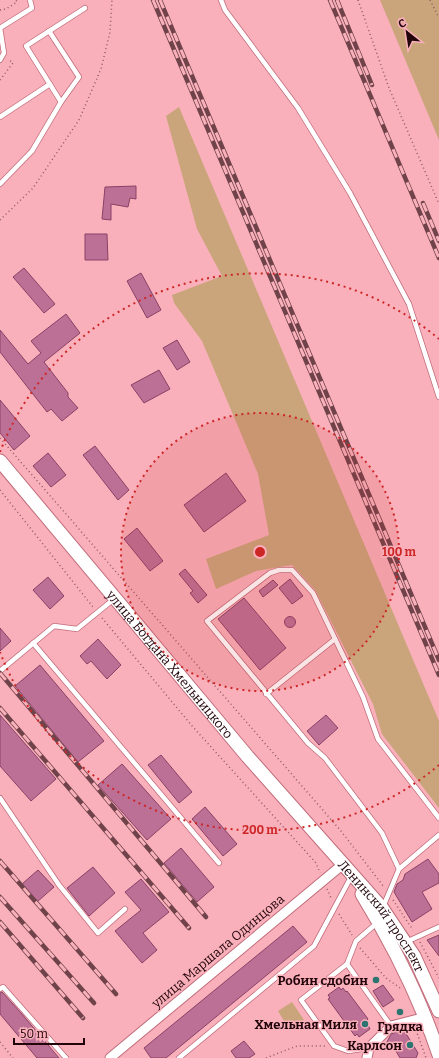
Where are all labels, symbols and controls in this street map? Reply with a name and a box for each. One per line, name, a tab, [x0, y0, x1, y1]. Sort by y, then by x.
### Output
north arrow	[387, 12, 427, 52]
text: С	[396, 16, 409, 31]
centre of rings	[253, 545, 267, 559]
text: 100 m	[382, 545, 417, 559]
street label: улица Богдана Хмельницкого	[103, 586, 236, 741]
text: 200 m	[242, 823, 278, 837]
street label: Ленинский проспект	[335, 857, 428, 974]
street label: улица Маршала Одинцова	[148, 891, 287, 1011]
place label: Робин сдобин	[277, 973, 368, 988]
marker: Робин сдобин	[371, 975, 381, 985]
marker: Грядка	[395, 1007, 405, 1017]
place label: Хмельная Миля	[254, 1017, 357, 1032]
marker: Хмельная Миля	[360, 1019, 370, 1029]
place label: Грядка	[377, 1019, 424, 1034]
scale bar	[14, 1020, 84, 1046]
text: 50 m	[20, 1027, 49, 1041]
place label: Карлсон	[347, 1038, 402, 1053]
marker: Карлсон	[405, 1040, 415, 1050]

